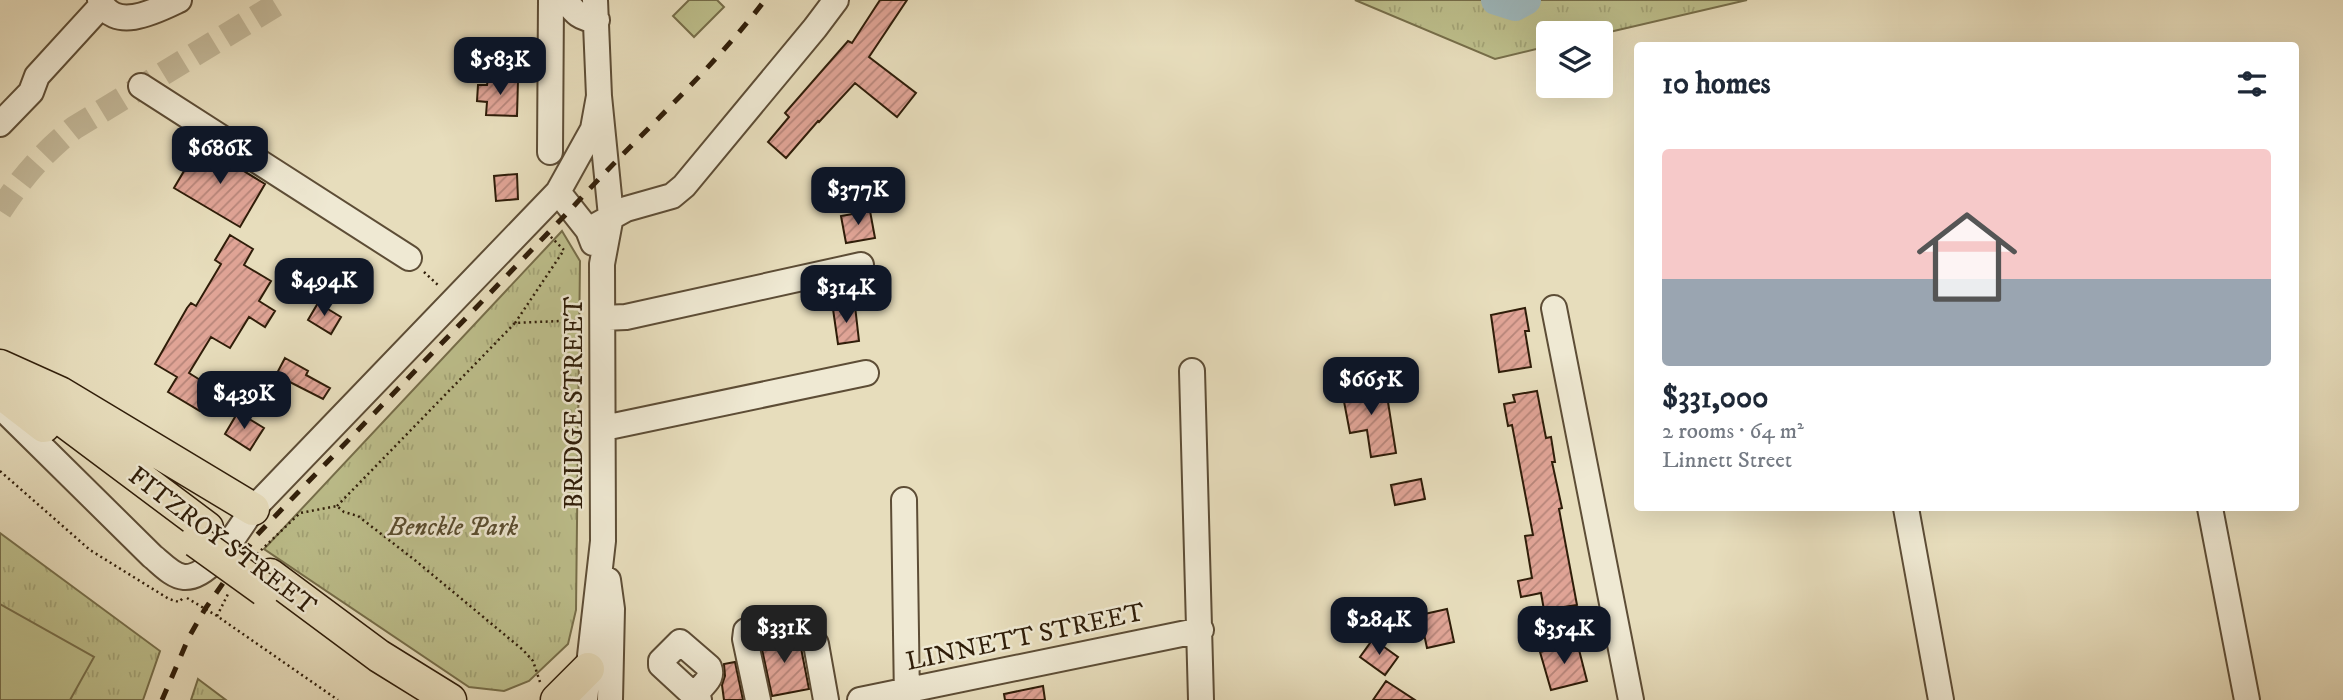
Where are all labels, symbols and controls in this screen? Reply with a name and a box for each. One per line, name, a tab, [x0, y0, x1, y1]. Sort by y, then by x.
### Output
map controls	[1536, 21, 1613, 98]
button: layers	[1536, 21, 1613, 98]
pin: $583K	[451, 38, 549, 97]
text: $583K	[470, 45, 530, 74]
icon: filters	[2233, 65, 2271, 103]
text: 10 homes	[1662, 66, 1771, 103]
pin: $686K	[171, 127, 269, 186]
text: $686K	[188, 134, 252, 163]
pin: $377K	[809, 168, 907, 227]
text: $377K	[827, 175, 889, 204]
icon: home	[1904, 194, 2030, 320]
pin: $494K	[275, 258, 373, 318]
text: $494K	[291, 266, 357, 295]
pin: $314K	[797, 266, 895, 325]
text: $314K	[817, 273, 875, 302]
street label: BRIDGE STREET	[558, 296, 591, 510]
pin: $665K	[1322, 358, 1420, 417]
text: $665K	[1339, 365, 1403, 394]
pin: $439K	[195, 372, 293, 431]
text: $439K	[213, 379, 275, 408]
text: $331,000	[1662, 380, 1768, 417]
text: 2 rooms · 64 m²	[1662, 417, 1804, 446]
text: Linnett Street	[1662, 446, 1792, 475]
street label: FITZROY STREET	[122, 460, 323, 623]
park label: Benckle Park	[387, 511, 518, 544]
street label: LINNETT STREET	[903, 596, 1148, 679]
pin: $284K	[1330, 598, 1428, 657]
text: $284K	[1347, 605, 1411, 634]
pin: $331K	[735, 606, 833, 665]
pin: $354K	[1515, 606, 1613, 666]
text: $331K	[757, 613, 811, 642]
text: $354K	[1534, 614, 1594, 643]

